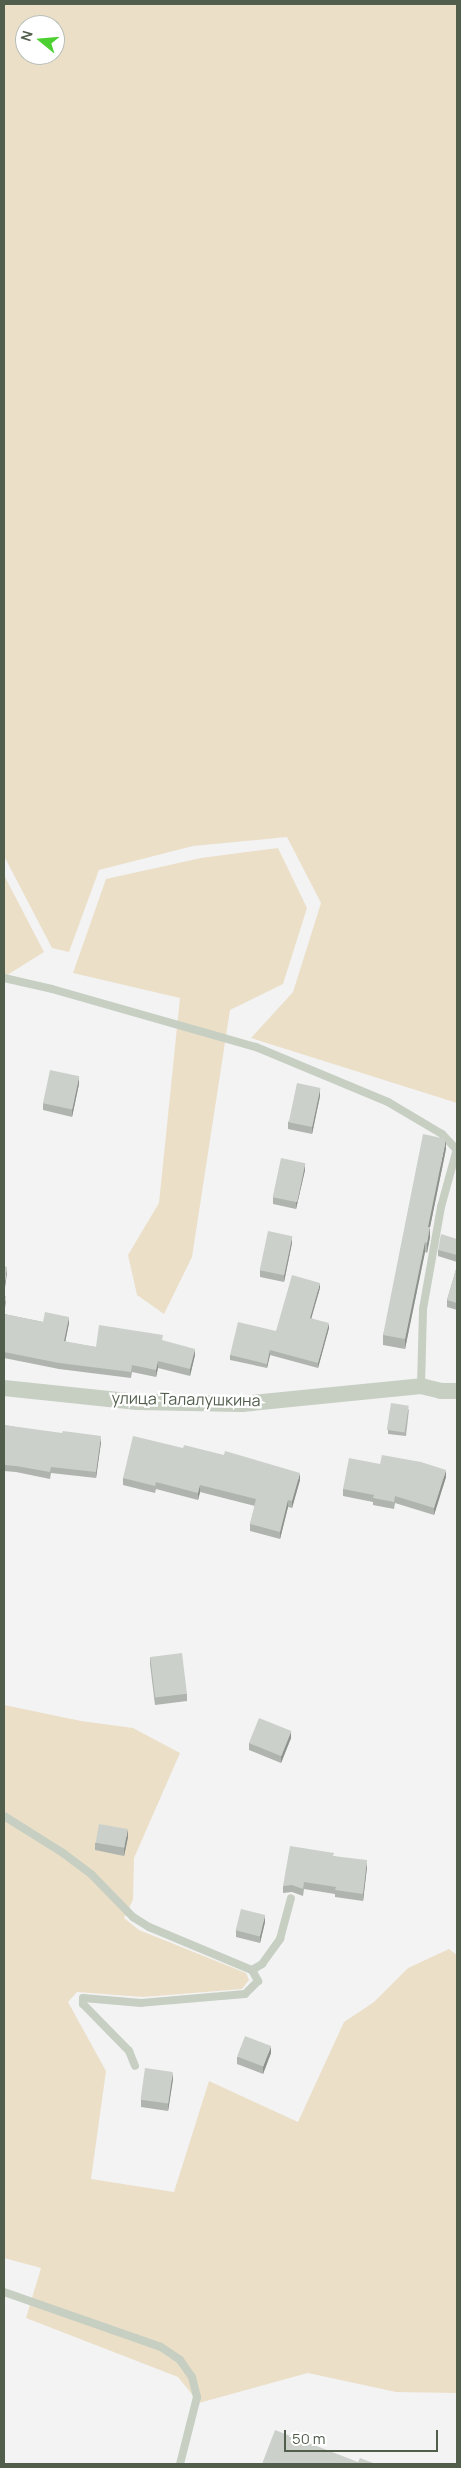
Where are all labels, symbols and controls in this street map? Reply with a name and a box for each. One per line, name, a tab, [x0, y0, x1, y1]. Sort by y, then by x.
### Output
north arrow	[15, 15, 65, 65]
text: N	[16, 28, 37, 43]
street label: улица Талалушкина	[111, 1388, 261, 1410]
scale bar	[286, 2420, 440, 2452]
text: 50 m	[292, 2428, 326, 2449]

